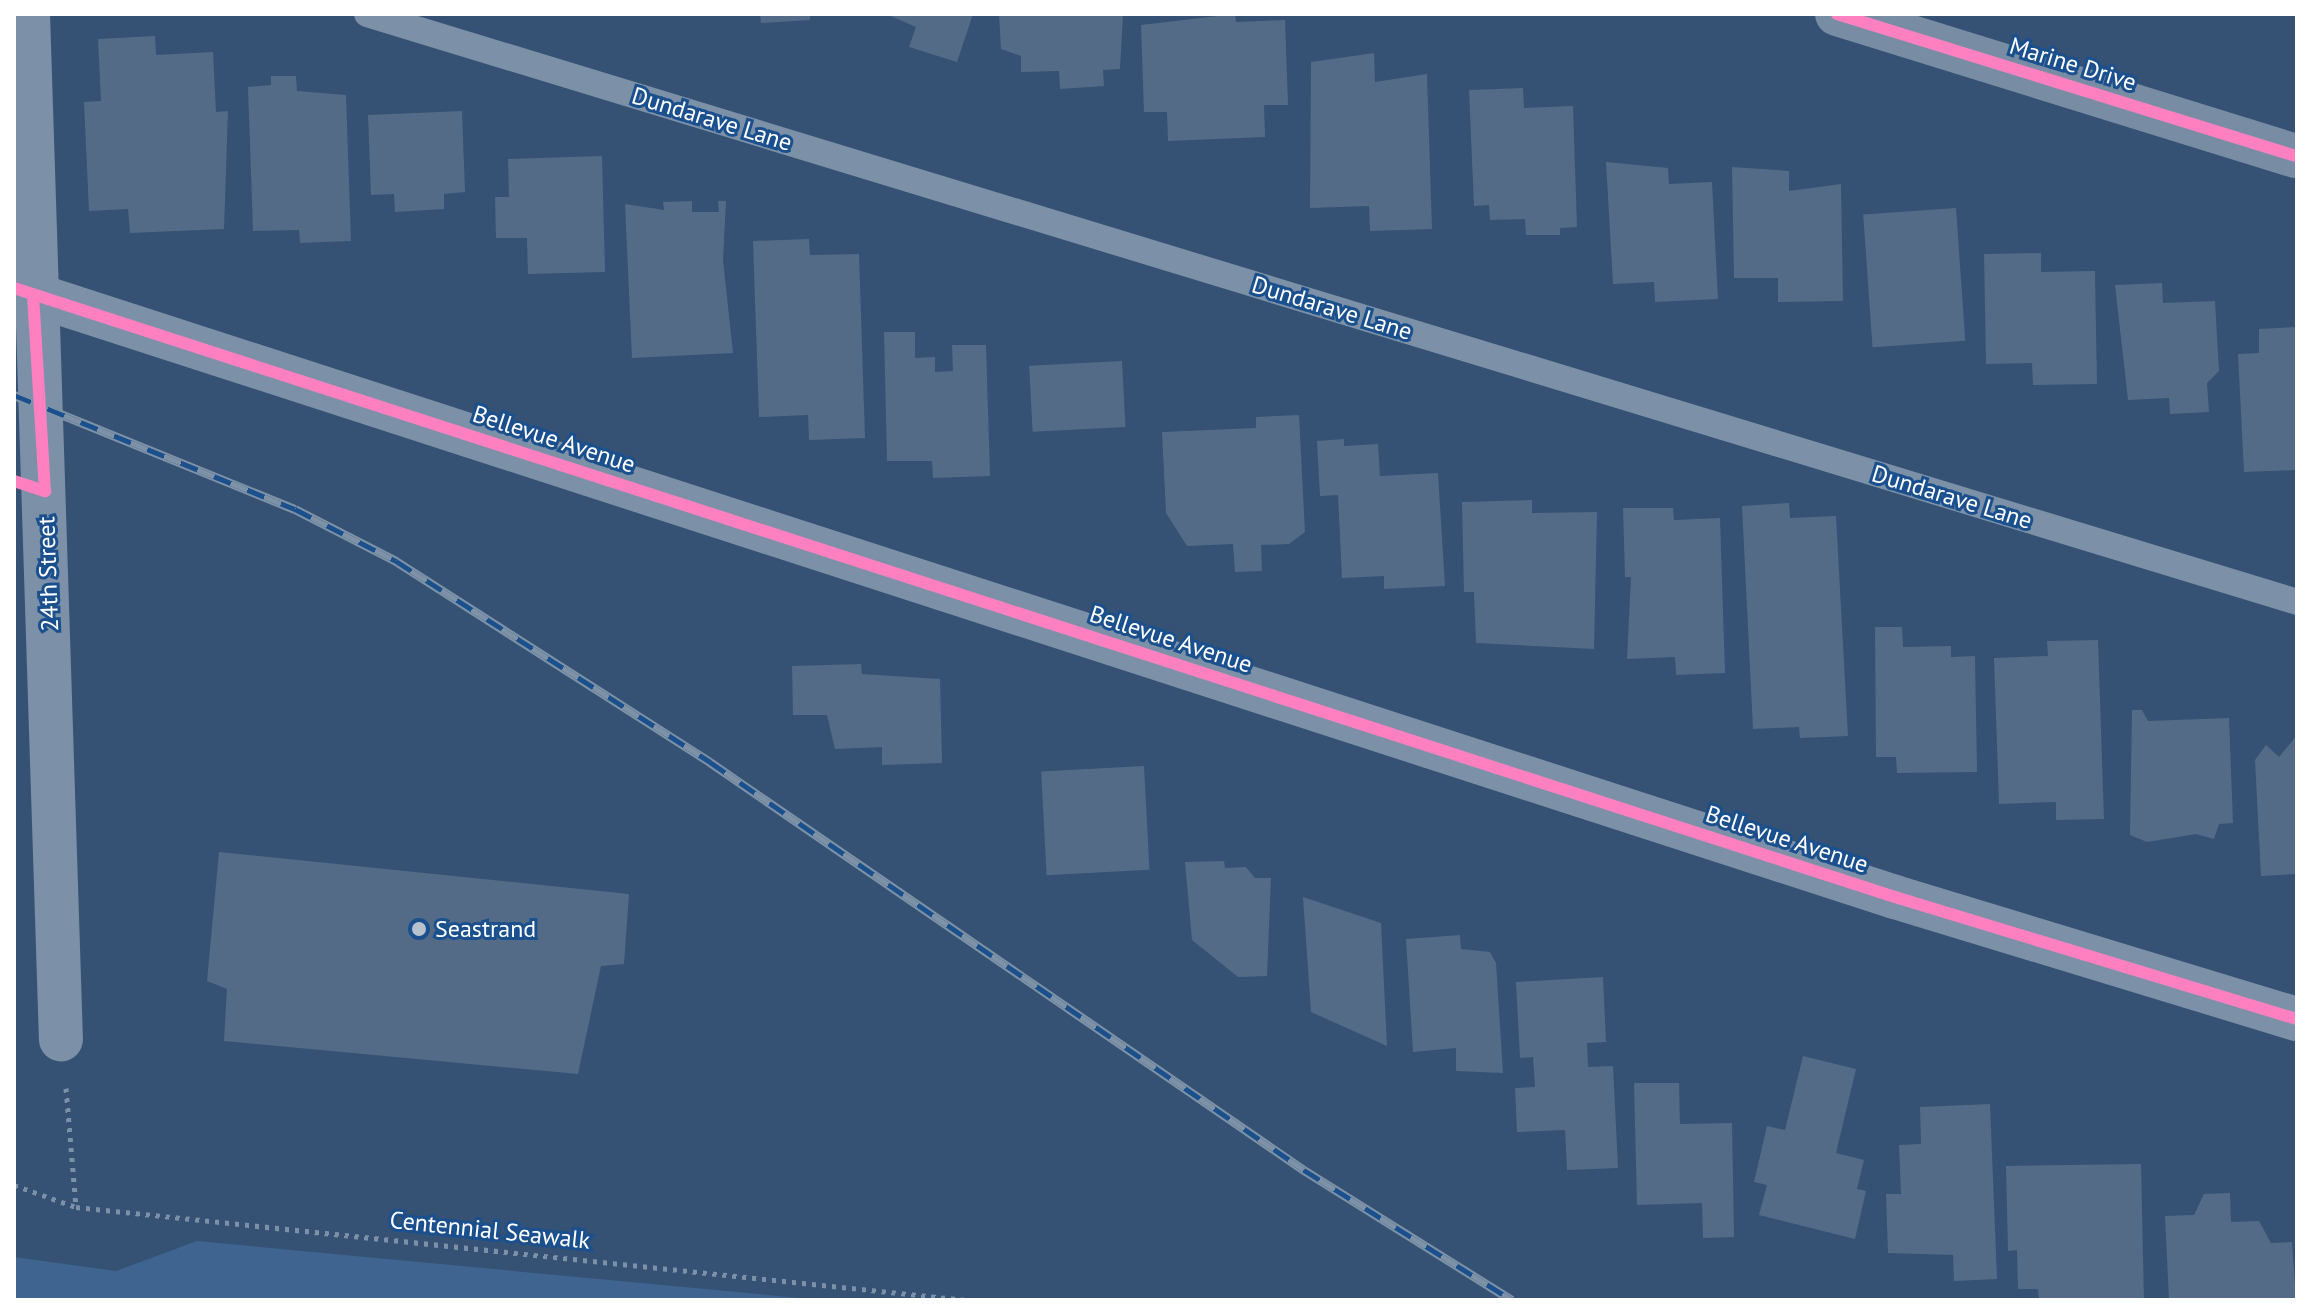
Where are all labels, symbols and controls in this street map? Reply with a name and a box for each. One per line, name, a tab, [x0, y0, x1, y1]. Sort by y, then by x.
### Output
street label: Marine Drive	[2006, 31, 2140, 97]
street label: Dundarave Lane	[629, 81, 795, 157]
street label: Dundarave Lane	[1249, 270, 1415, 346]
street label: Bellevue Avenue	[469, 399, 639, 479]
street label: Dundarave Lane	[1869, 459, 2035, 535]
street label: 24th Street	[32, 516, 64, 632]
street label: Bellevue Avenue	[1086, 599, 1256, 679]
street label: Bellevue Avenue	[1702, 799, 1872, 879]
place label: Seastrand	[435, 915, 536, 943]
marker: Seastrand	[410, 920, 428, 938]
street label: Centennial Seawalk	[388, 1205, 592, 1255]

